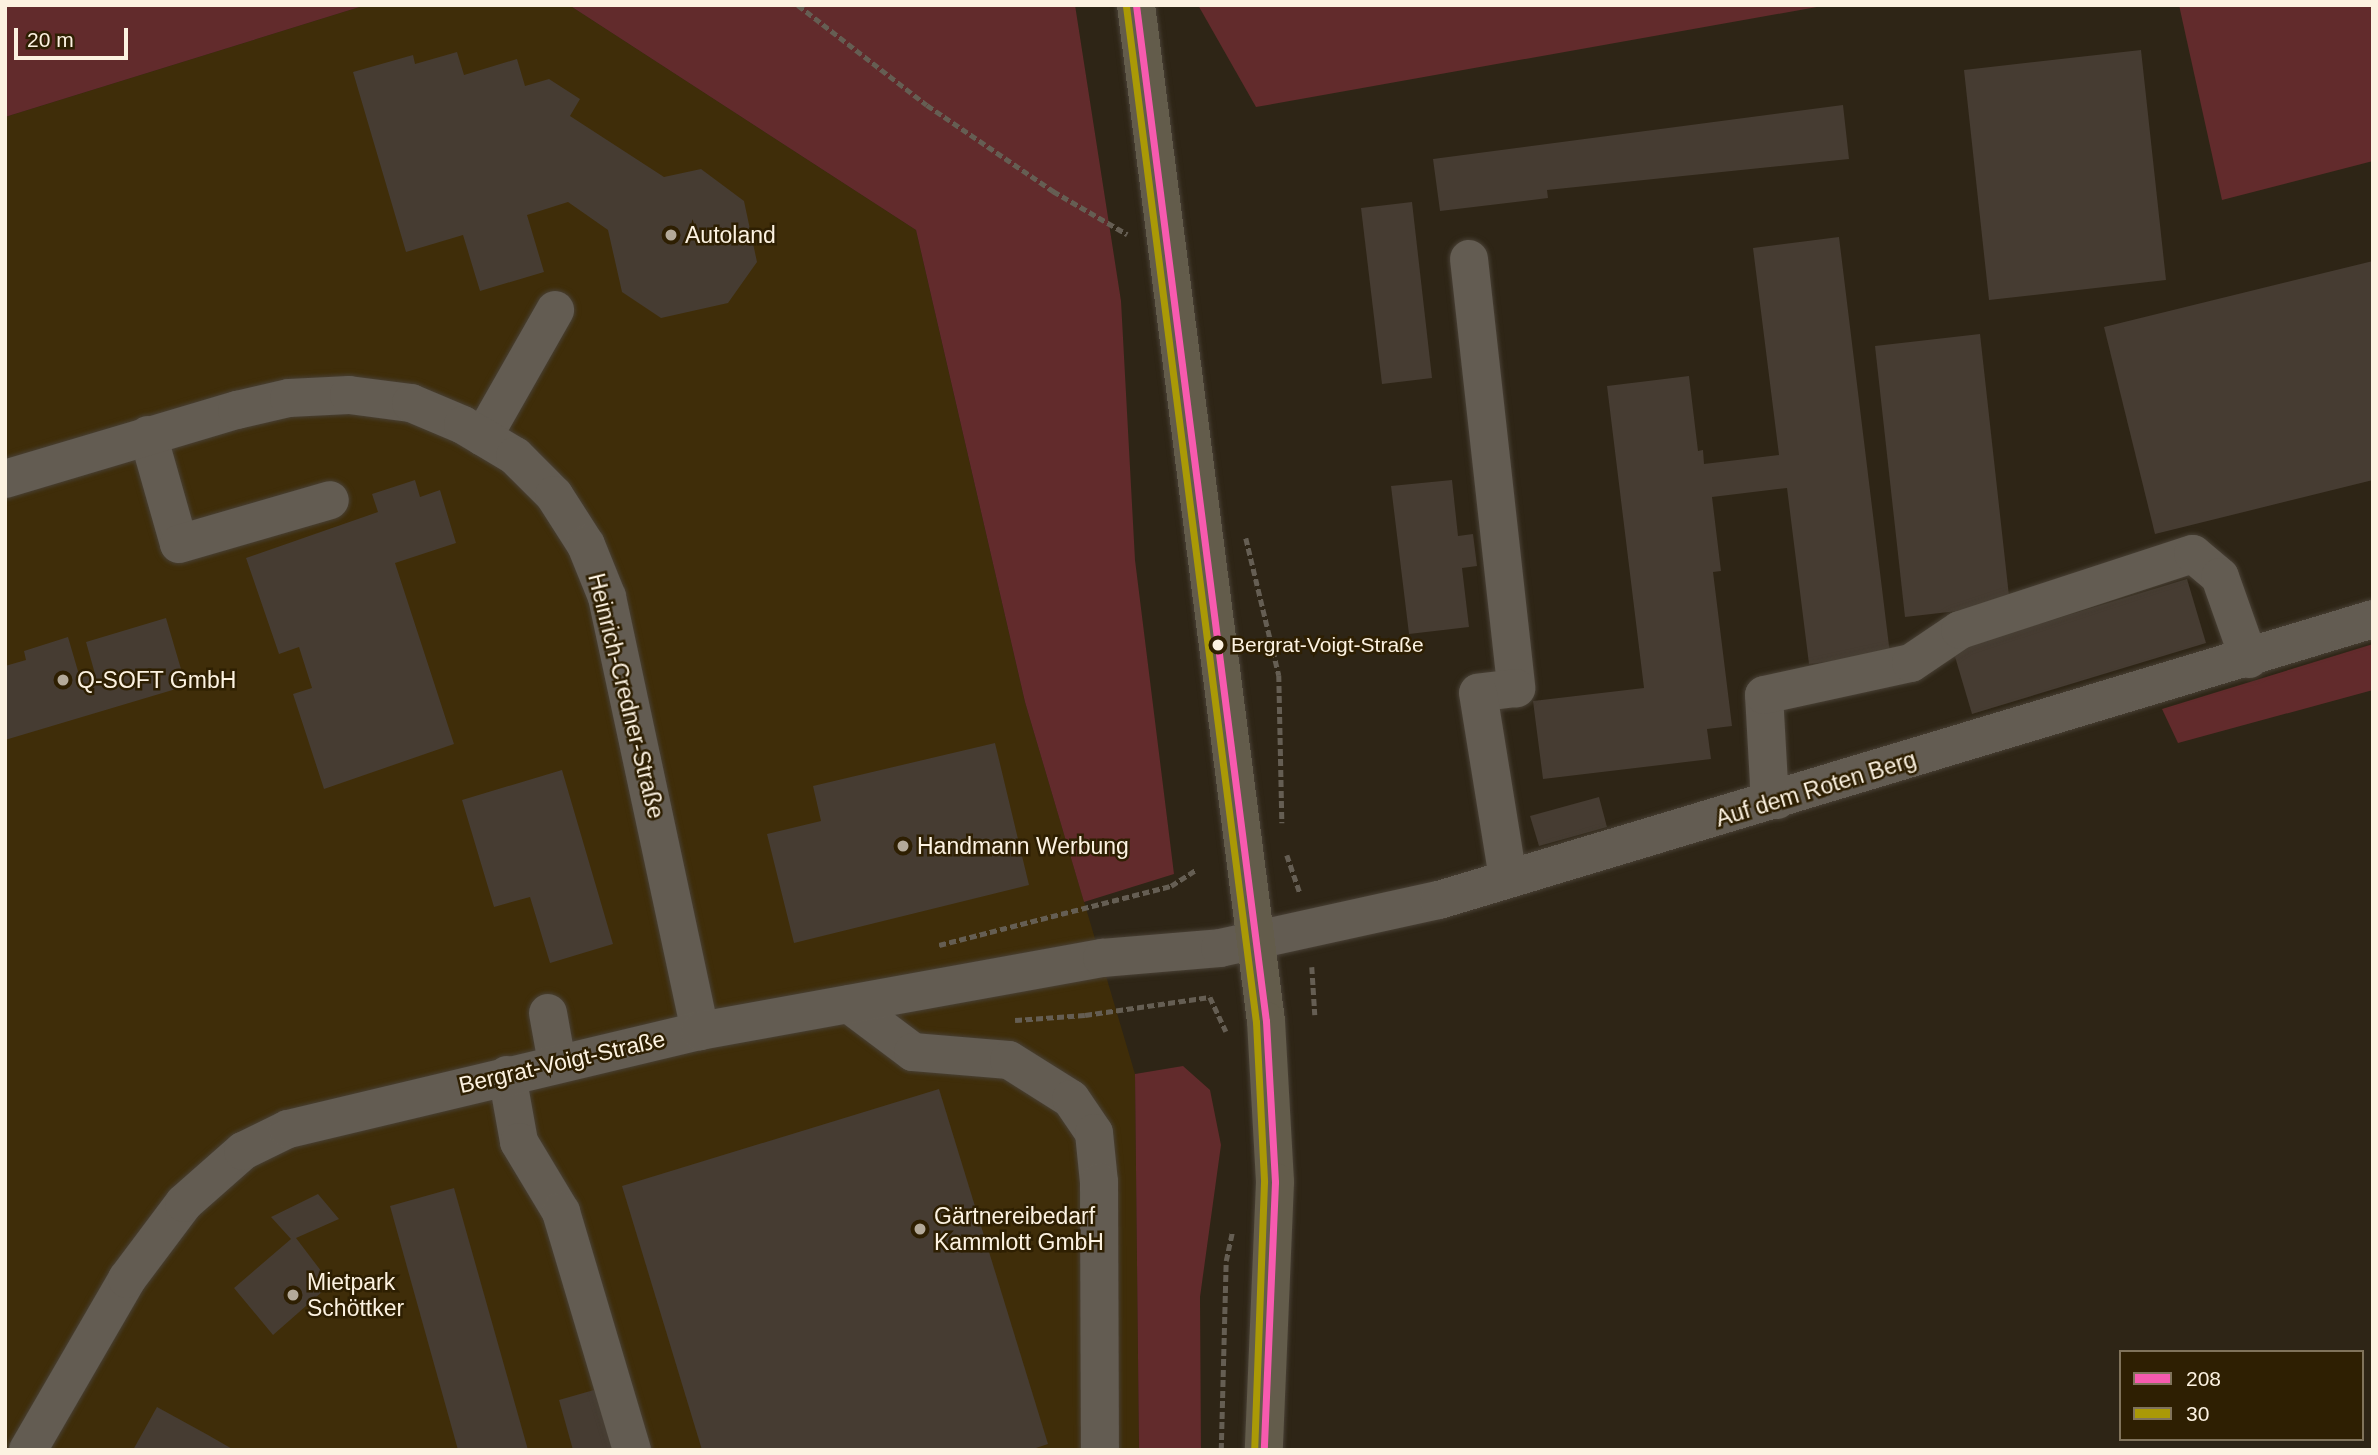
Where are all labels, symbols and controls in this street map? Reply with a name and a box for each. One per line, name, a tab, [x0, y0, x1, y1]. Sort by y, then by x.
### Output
scale bar	[18, 14, 131, 58]
text: 20 m	[27, 28, 74, 51]
place label: Autoland	[685, 221, 776, 249]
marker: Autoland	[663, 227, 679, 243]
street label: Heinrich-Credner-Straße	[582, 571, 670, 821]
place label: Bergrat-Voigt-Straße	[1231, 632, 1424, 658]
marker: Bergrat-Voigt-Straße	[1211, 638, 1225, 652]
place label: Q-SOFT GmbH	[77, 666, 237, 694]
marker: Q-SOFT GmbH	[55, 672, 71, 688]
street label: Auf dem Roten Berg	[1712, 745, 1920, 833]
place label: Handmann Werbung	[917, 832, 1129, 860]
marker: Handmann Werbung	[895, 838, 911, 854]
street label: Bergrat-Voigt-Straße	[456, 1025, 668, 1099]
place label: Gärtnereibedarf Kammlott GmbH	[934, 1202, 1104, 1256]
marker: Gärtnereibedarf Kammlott GmbH	[912, 1221, 928, 1237]
place label: Mietpark Schöttker	[307, 1268, 404, 1322]
marker: Mietpark Schöttker	[285, 1287, 301, 1303]
legend	[2119, 1350, 2364, 1441]
text: 208	[2186, 1367, 2221, 1390]
text: 30	[2186, 1402, 2209, 1425]

